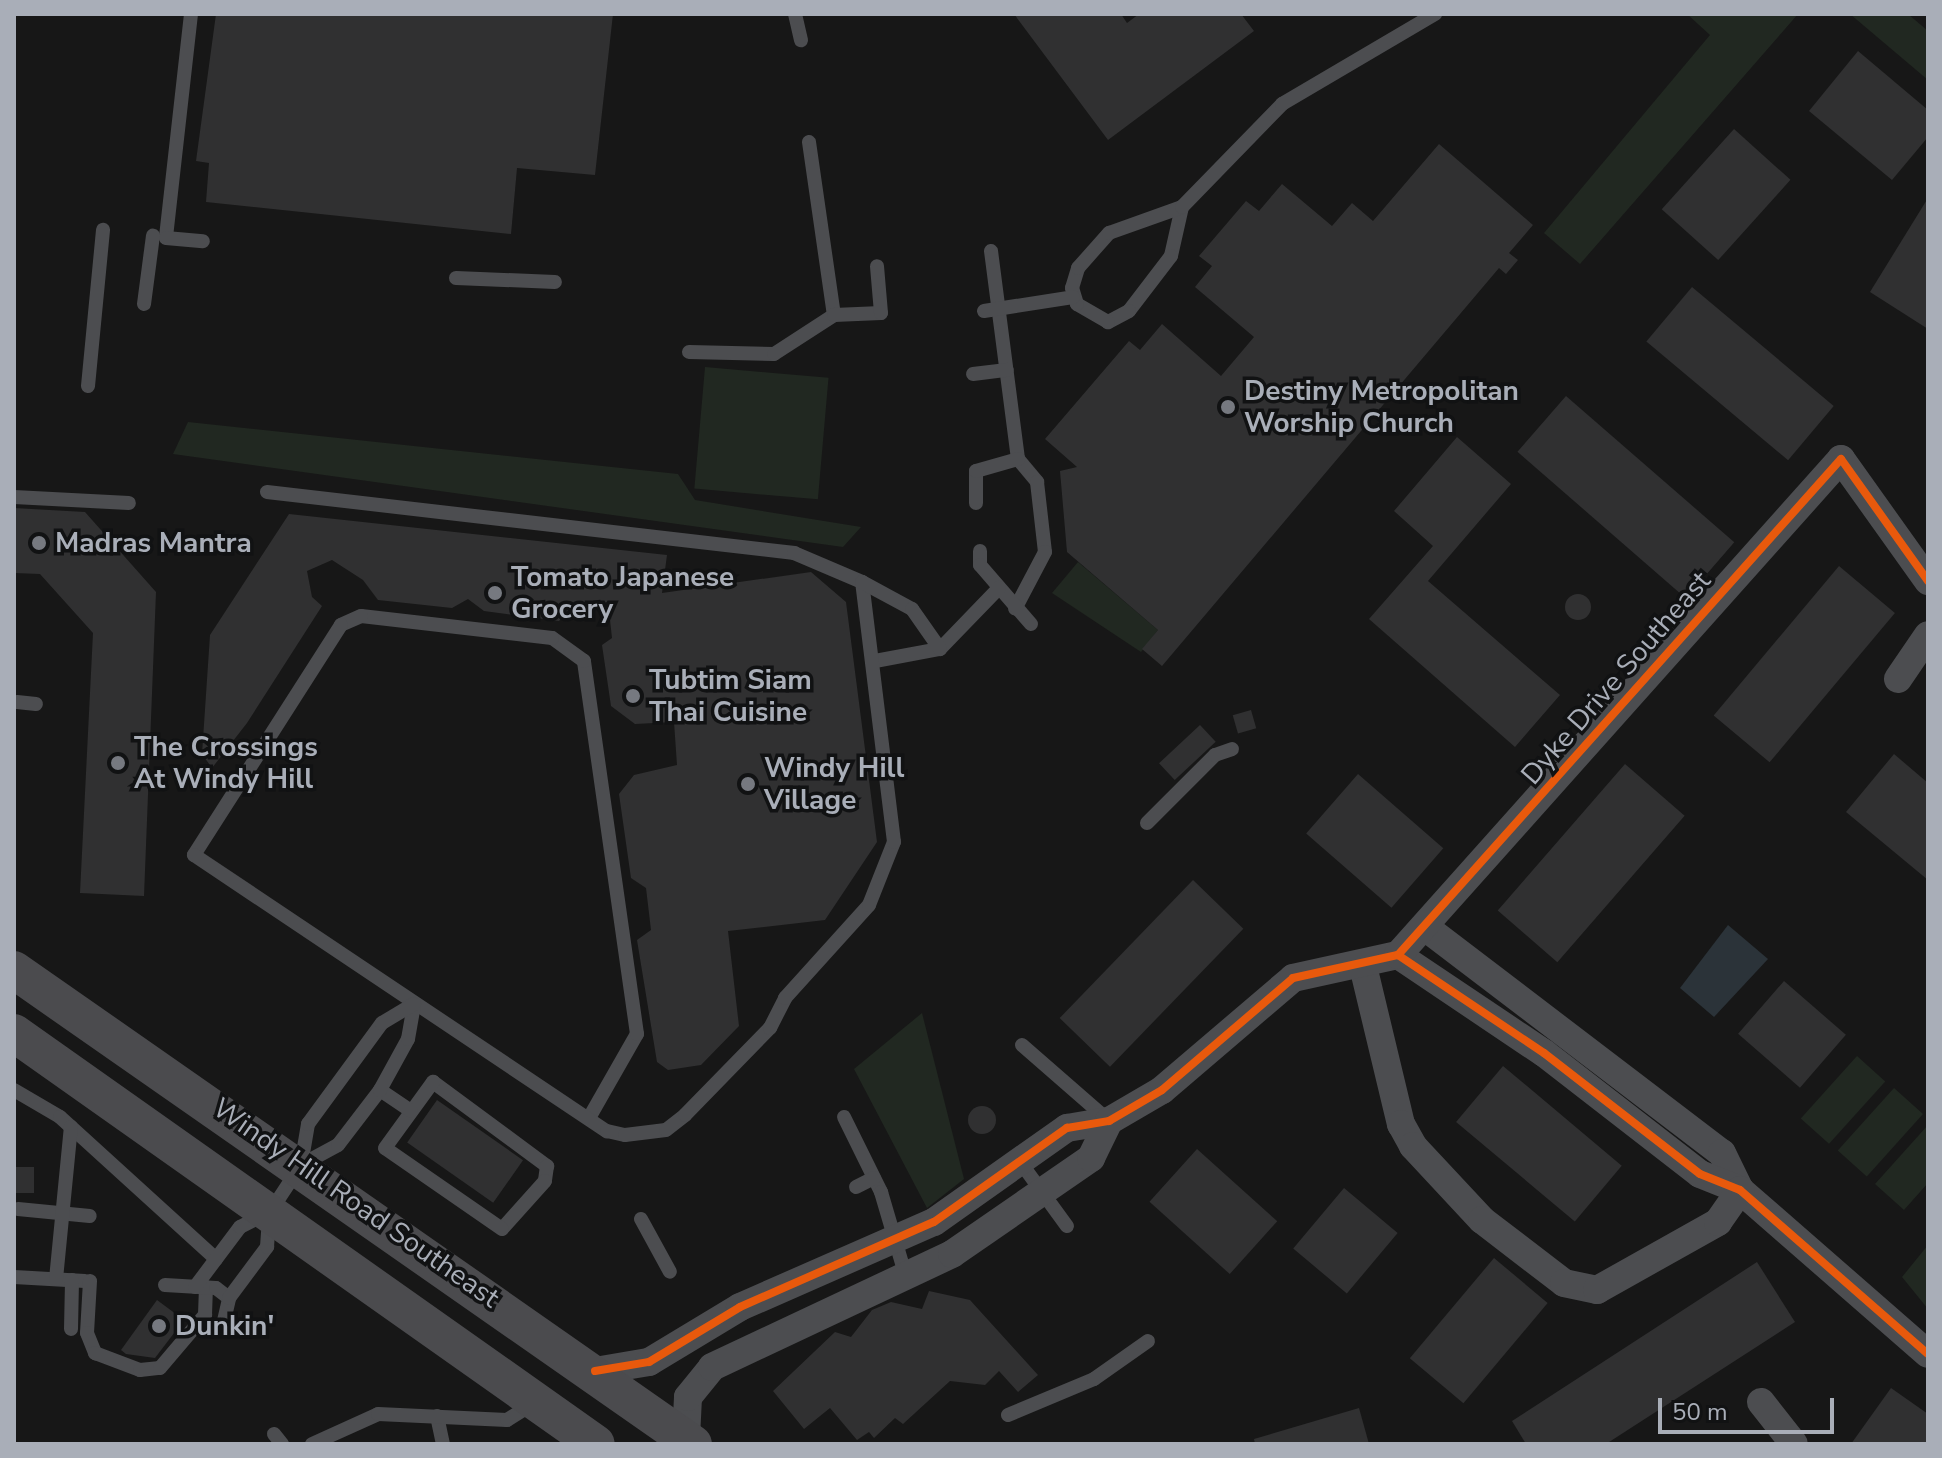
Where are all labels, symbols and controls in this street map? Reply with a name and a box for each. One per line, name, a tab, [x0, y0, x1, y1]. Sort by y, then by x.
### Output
place label: Destiny Metropolitan Worship Church	[1244, 374, 1519, 440]
marker: Destiny Metropolitan Worship Church	[1219, 398, 1237, 416]
place label: Madras Mantra	[55, 526, 252, 560]
marker: Madras Mantra	[30, 534, 48, 552]
place label: Tomato Japanese Grocery	[511, 560, 734, 626]
street label: Dyke Drive Southeast	[1514, 564, 1718, 792]
marker: Tomato Japanese Grocery	[486, 584, 504, 602]
place label: Tubtim Siam Thai Cuisine	[649, 663, 812, 729]
marker: Tubtim Siam Thai Cuisine	[624, 687, 642, 705]
place label: The Crossings At Windy Hill	[134, 730, 318, 796]
place label: Windy Hill Village	[764, 751, 904, 817]
marker: The Crossings At Windy Hill	[109, 754, 127, 772]
marker: Windy Hill Village	[739, 775, 757, 793]
street label: Windy Hill Road Southeast	[206, 1091, 506, 1315]
place label: Dunkin'	[175, 1309, 274, 1343]
marker: Dunkin'	[150, 1317, 168, 1335]
scale bar	[1662, 1382, 1838, 1432]
text: 50 m	[1672, 1396, 1728, 1428]

